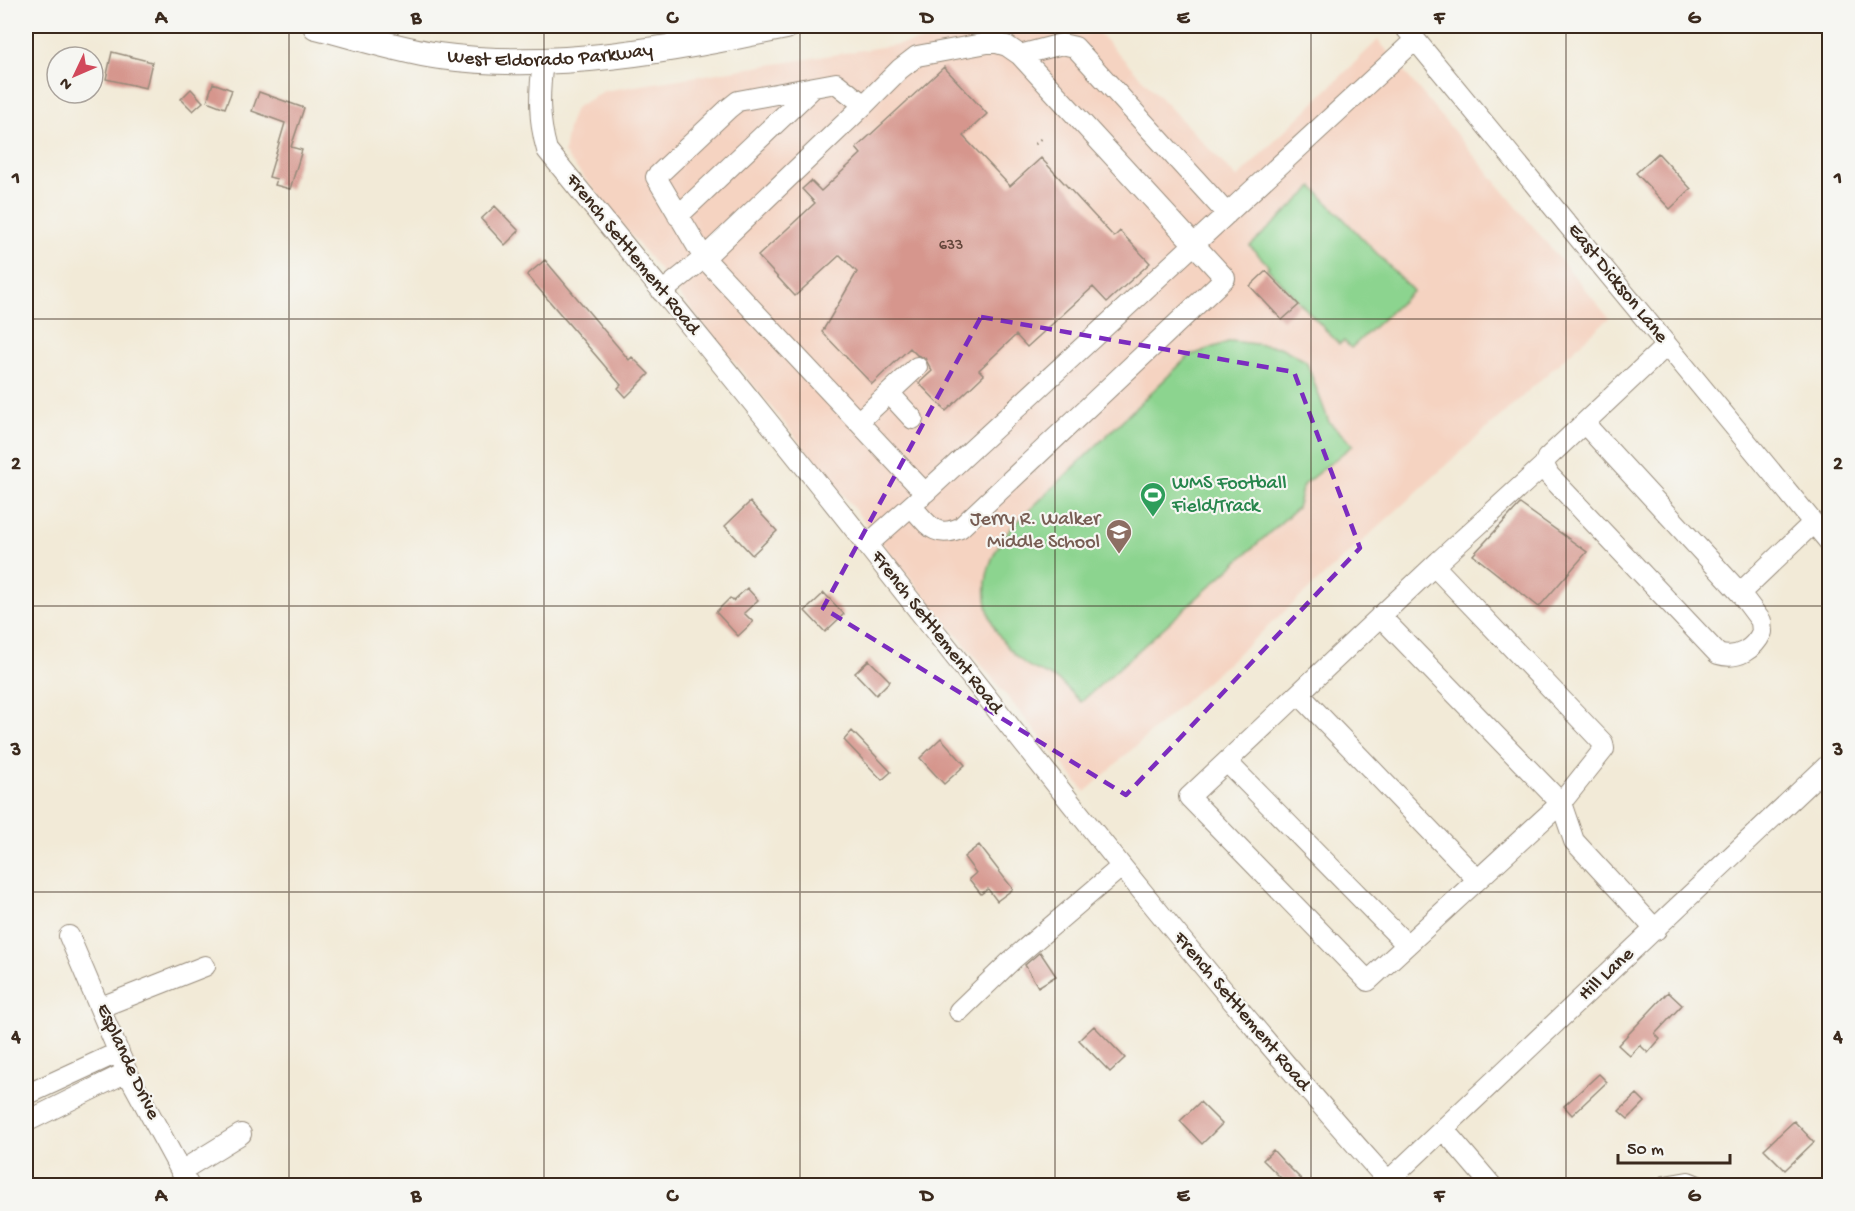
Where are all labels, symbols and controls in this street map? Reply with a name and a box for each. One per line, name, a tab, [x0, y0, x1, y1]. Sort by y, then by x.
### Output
text: A	[154, 8, 169, 31]
text: B	[410, 8, 422, 31]
text: C	[666, 8, 680, 31]
text: D	[918, 8, 934, 31]
text: E	[1177, 8, 1191, 31]
text: F	[1433, 8, 1446, 31]
text: G	[1688, 8, 1702, 31]
street label: West Eldorado Parkway	[446, 39, 654, 73]
north arrow	[45, 45, 105, 105]
text: N	[56, 72, 77, 93]
text: 1	[11, 168, 20, 191]
text: 1	[1833, 168, 1842, 191]
street label: French Settlement Road	[559, 169, 706, 342]
street label: East Dickson Lane	[1562, 220, 1673, 349]
house number: 633	[939, 237, 963, 256]
text: 2	[11, 454, 21, 477]
text: 2	[1833, 454, 1843, 477]
place label: WMS Football Field/Track	[1171, 473, 1287, 519]
sports icon: WMS Football Field/Track	[1138, 480, 1168, 518]
place label: Jerry R. Walker Middle School	[970, 509, 1102, 555]
school or university icon: Jerry R. Walker Middle School	[1104, 517, 1134, 555]
street label: French Settlement Road	[865, 546, 1008, 721]
text: 3	[10, 740, 21, 763]
text: 3	[1832, 740, 1843, 763]
street label: French Settlement Road	[1167, 927, 1316, 1098]
street label: Hill Lane	[1574, 943, 1640, 1006]
street label: Esplande Drive	[90, 1000, 164, 1124]
text: 4	[10, 1027, 21, 1050]
text: 4	[1832, 1027, 1843, 1050]
scale bar	[1618, 1127, 1730, 1165]
text: 50 m	[1627, 1140, 1664, 1161]
text: A	[154, 1186, 169, 1209]
text: B	[410, 1186, 422, 1209]
text: C	[666, 1186, 680, 1209]
text: D	[918, 1186, 934, 1209]
text: E	[1177, 1186, 1191, 1209]
text: F	[1433, 1186, 1446, 1209]
text: G	[1688, 1186, 1702, 1209]

